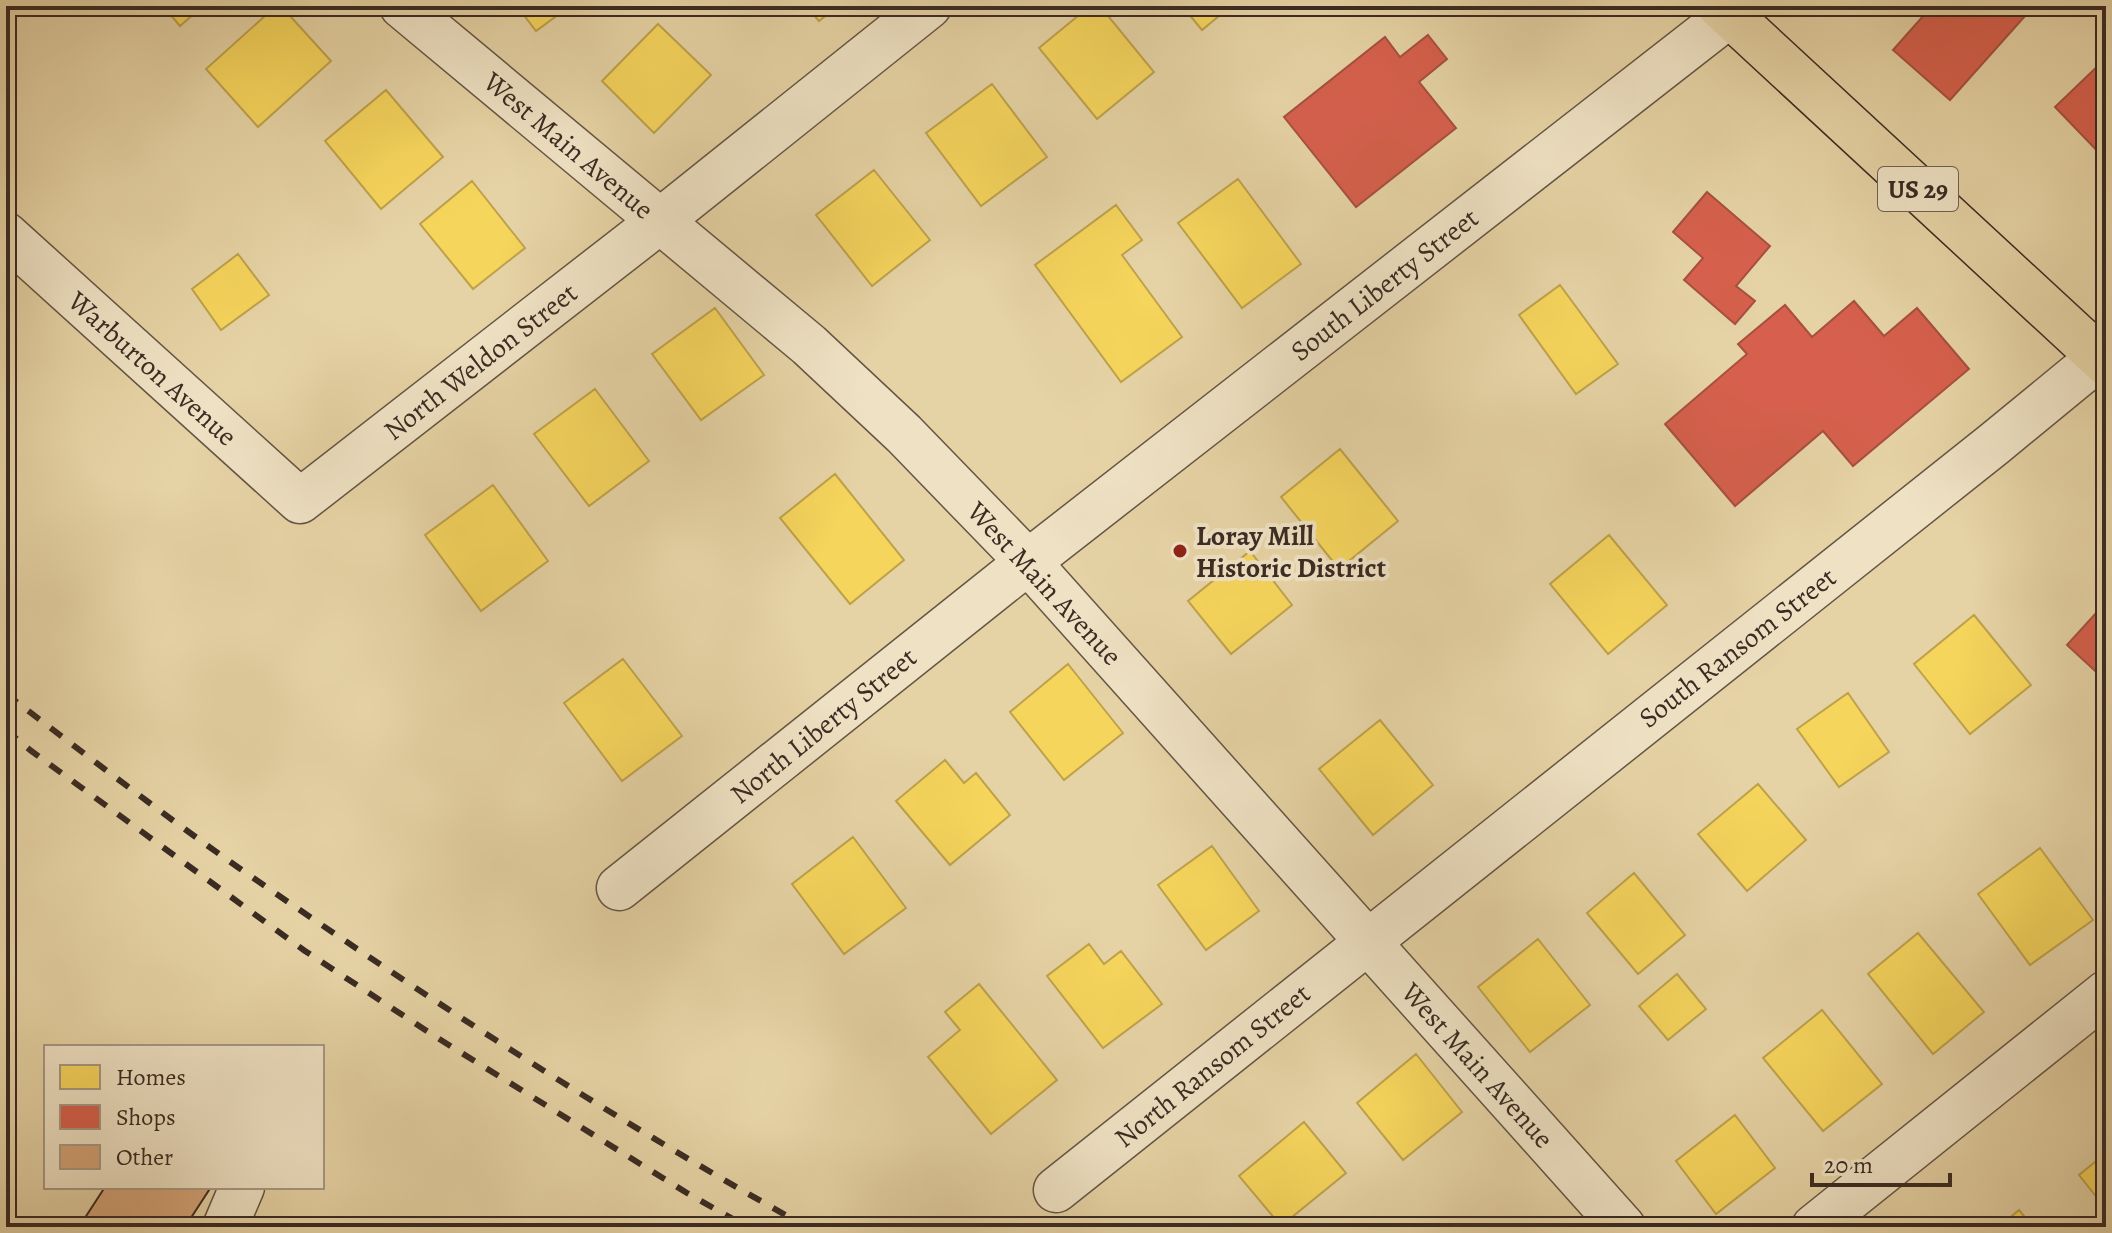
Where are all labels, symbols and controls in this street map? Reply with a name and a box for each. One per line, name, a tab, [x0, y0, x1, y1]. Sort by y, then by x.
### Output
street label: West Main Avenue	[474, 63, 661, 228]
road number: US 29	[1878, 167, 1958, 211]
street label: South Liberty Street	[1283, 199, 1486, 370]
street label: North Weldon Street	[376, 274, 585, 449]
street label: Warburton Avenue	[59, 282, 245, 455]
street label: West Main Avenue	[958, 493, 1130, 674]
place label: Loray Mill Historic District	[1196, 517, 1386, 587]
marker: Loray Mill Historic District	[1171, 542, 1189, 560]
street label: South Ransom Street	[1631, 559, 1844, 737]
street label: North Liberty Street	[722, 639, 925, 813]
street label: West Main Avenue	[1392, 974, 1562, 1157]
street label: North Ransom Street	[1107, 975, 1319, 1157]
legend	[44, 1045, 324, 1189]
text: Homes	[116, 1061, 186, 1093]
text: Shops	[116, 1101, 176, 1133]
scale bar	[1812, 1137, 1950, 1187]
text: Other	[116, 1141, 173, 1173]
text: 20 m	[1824, 1149, 1873, 1181]

